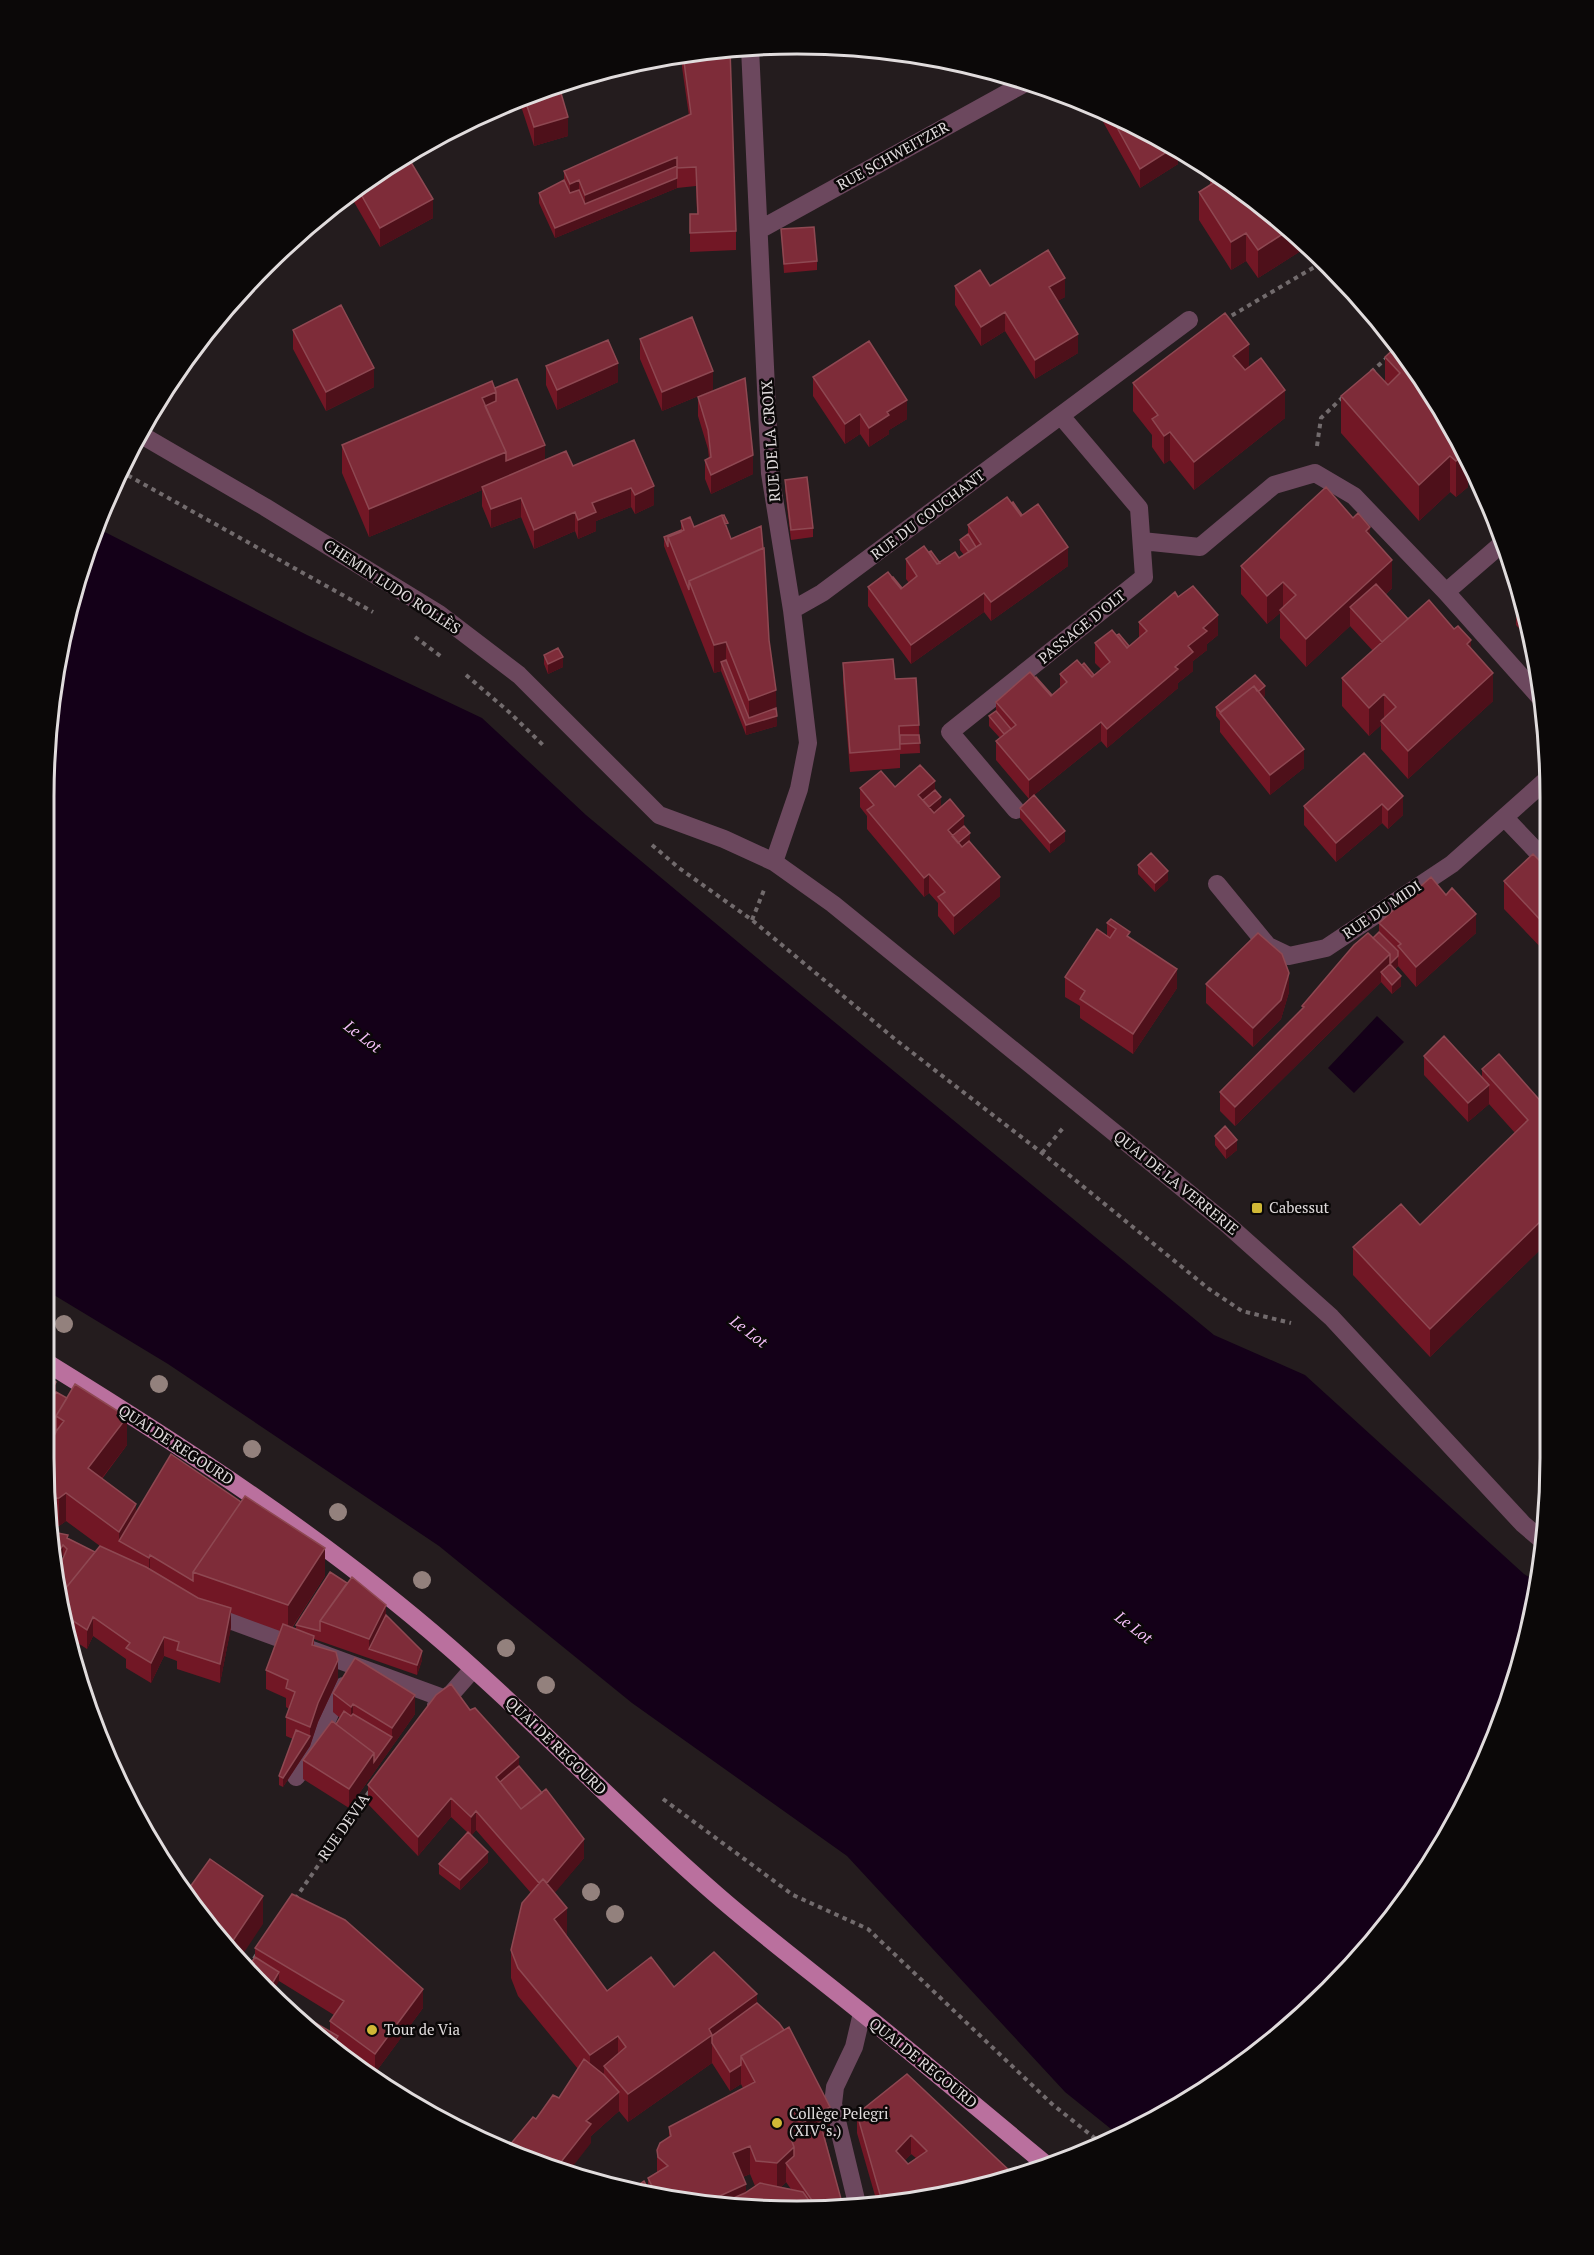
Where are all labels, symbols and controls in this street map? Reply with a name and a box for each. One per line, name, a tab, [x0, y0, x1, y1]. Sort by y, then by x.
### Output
street label: RUE SCHWEITZER	[833, 116, 952, 194]
street label: RUE DE LA CROIX	[756, 380, 784, 503]
street label: RUE DU COUCHANT	[866, 465, 988, 564]
street label: CHEMIN LUDO ROLLÈS	[320, 534, 465, 638]
street label: PASSAGE D'OLT	[1034, 585, 1129, 668]
street label: RUE DU MIDI	[1338, 876, 1425, 943]
water label: Le Lot	[339, 1014, 387, 1058]
street label: QUAI DE LA VERRERIE	[1110, 1126, 1243, 1239]
place label: Cabessut	[1269, 1197, 1330, 1217]
marker: Cabessut	[1250, 1201, 1264, 1215]
water label: Le Lot	[725, 1309, 773, 1353]
street label: QUAI DE REGOURD	[115, 1399, 238, 1489]
water label: Le Lot	[1110, 1605, 1158, 1649]
street label: QUAI DE REGOURD	[502, 1692, 612, 1799]
street label: RUE DEVIA	[313, 1788, 374, 1864]
street label: QUAI DE REGOURD	[866, 2013, 982, 2112]
place label: Tour de Via	[384, 2019, 461, 2039]
marker: Tour de Via	[365, 2023, 379, 2037]
place label: Collège Pelegri (XIV°s.)	[789, 2103, 889, 2140]
marker: Collège Pelegri (XIV°s.)	[770, 2116, 784, 2130]

